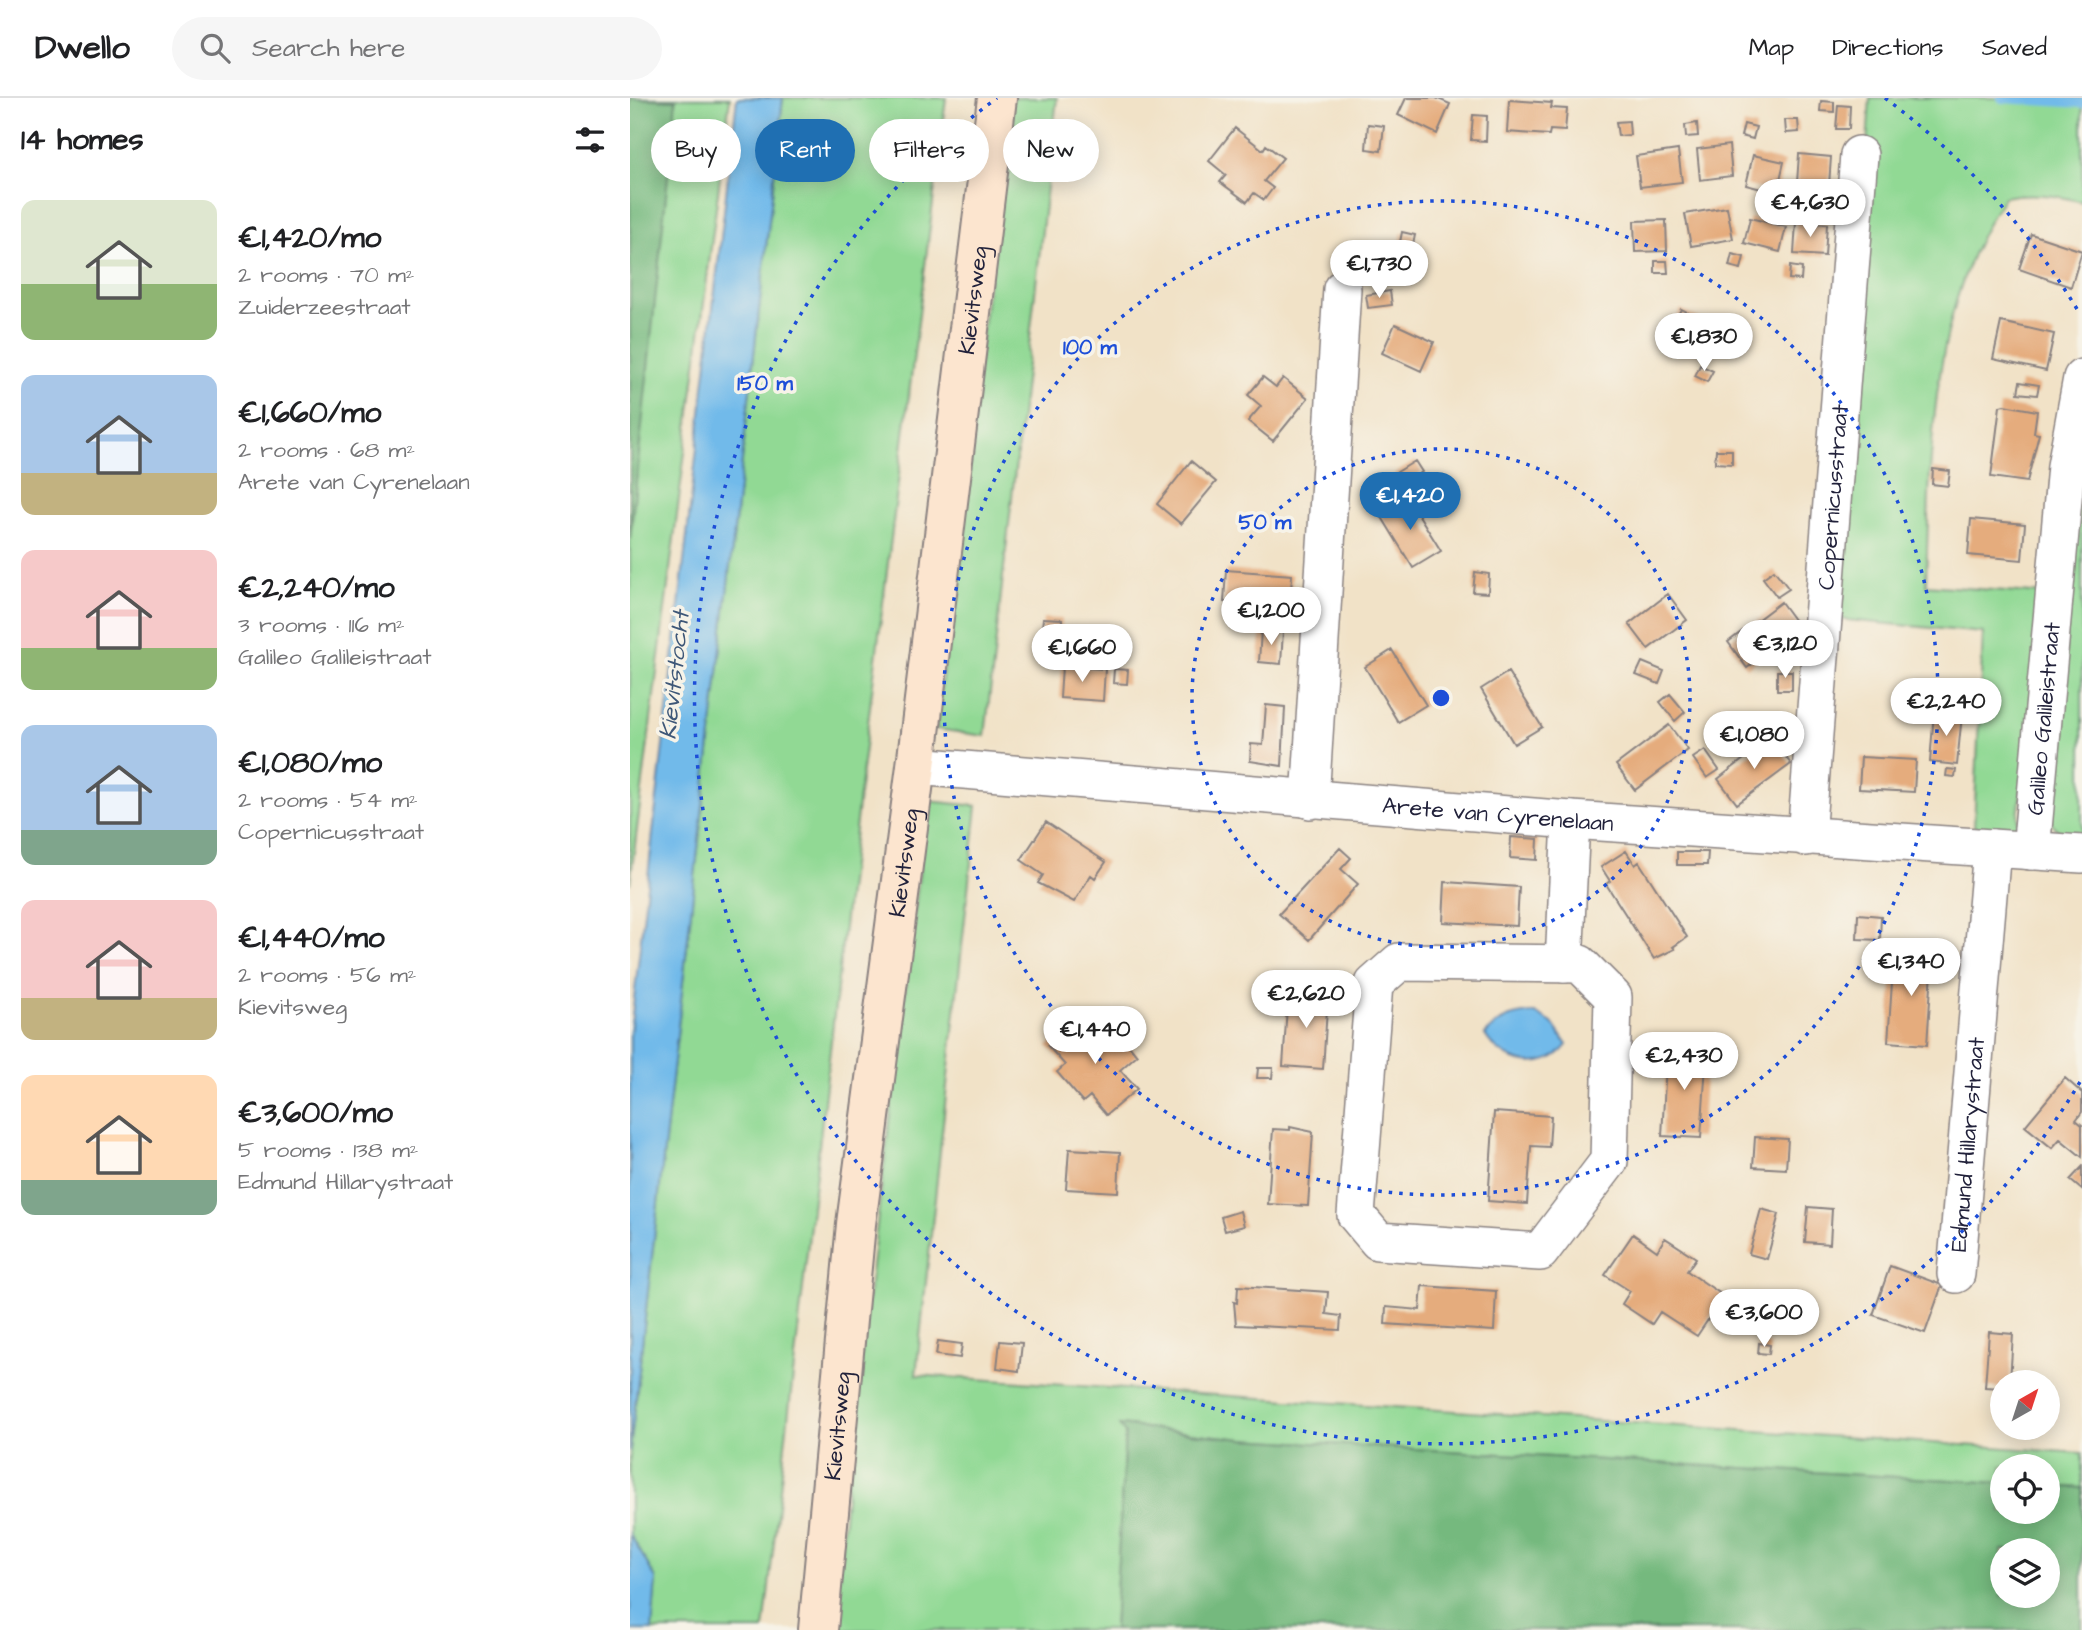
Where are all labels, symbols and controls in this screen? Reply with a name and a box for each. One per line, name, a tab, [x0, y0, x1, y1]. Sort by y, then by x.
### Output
search box	[172, 17, 662, 80]
text: Dwello	[35, 25, 130, 71]
icon: search	[196, 29, 234, 67]
text: Search here	[252, 30, 405, 66]
text: Map	[1749, 31, 1794, 65]
text: Directions	[1832, 31, 1944, 65]
text: Saved	[1982, 31, 2047, 65]
text: 14 homes	[21, 119, 144, 161]
chip: Buy	[651, 119, 741, 182]
chip: Rent	[755, 119, 855, 182]
chip: Filters	[869, 119, 989, 182]
chip: New	[1003, 119, 1099, 182]
icon: filters	[571, 121, 609, 159]
pin: €4,630	[1753, 180, 1867, 239]
text: €4,630	[1771, 186, 1849, 218]
text: €1,420/mo	[238, 217, 381, 259]
icon: home	[77, 228, 161, 312]
pin: €1,730	[1322, 240, 1436, 300]
street label: Kievitsweg	[951, 244, 997, 356]
text: €1,730	[1346, 247, 1412, 279]
text: 2 rooms · 70 m²	[238, 259, 414, 291]
text: Zuiderzeestraat	[238, 291, 411, 323]
pin: €1,830	[1647, 314, 1761, 373]
text: €1,830	[1671, 320, 1737, 352]
text: 100 m	[1063, 333, 1118, 362]
text: 150 m	[737, 369, 793, 398]
text: €1,660/mo	[238, 392, 381, 434]
street label: Copernicusstraat	[1810, 402, 1857, 591]
icon: home	[77, 403, 161, 487]
text: 2 rooms · 68 m²	[238, 434, 415, 466]
text: Arete van Cyrenelaan	[238, 466, 470, 498]
pin: €1,420	[1353, 472, 1467, 532]
text: €1,420	[1376, 479, 1444, 511]
text: 50 m	[1239, 508, 1292, 537]
text: €2,240/mo	[238, 567, 395, 609]
icon: home	[77, 578, 161, 662]
pin: €1,200	[1214, 588, 1328, 647]
text: €1,200	[1237, 594, 1305, 626]
water label: Kievitstocht	[651, 607, 699, 741]
text: 3 rooms · 116 m²	[238, 609, 405, 641]
pin: €3,120	[1728, 620, 1842, 680]
street label: Galileo Galileistraat	[2019, 620, 2069, 816]
pin: €1,660	[1025, 624, 1139, 684]
text: €3,120	[1753, 627, 1817, 659]
text: €1,660	[1048, 631, 1116, 663]
text: Galileo Galileistraat	[238, 641, 431, 673]
pin: €2,240	[1889, 678, 2003, 738]
text: €2,240	[1907, 685, 1985, 717]
centre of rings	[1429, 686, 1453, 710]
pin: €1,080	[1697, 712, 1811, 771]
text: €1,080	[1719, 718, 1789, 750]
text: €1,080/mo	[238, 742, 382, 784]
icon: home	[77, 753, 161, 837]
text: 2 rooms · 54 m²	[238, 784, 418, 816]
street label: Arete van Cyrenelaan	[1381, 790, 1615, 840]
street label: Kievitsweg	[881, 807, 928, 919]
text: Copernicusstraat	[238, 816, 424, 848]
text: €1,440/mo	[238, 917, 385, 959]
icon: home	[77, 928, 161, 1012]
pin: €1,340	[1854, 939, 1968, 998]
text: €1,340	[1877, 945, 1945, 977]
text: 2 rooms · 56 m²	[238, 959, 416, 991]
pin: €2,620	[1249, 970, 1363, 1030]
text: €2,620	[1267, 977, 1345, 1009]
text: Kievitsweg	[238, 991, 347, 1023]
pin: €1,440	[1038, 1006, 1152, 1066]
text: €1,440	[1059, 1013, 1131, 1045]
pin: €2,430	[1627, 1032, 1741, 1092]
street label: Edmund Hillarystraat	[1943, 1035, 1993, 1253]
text: €2,430	[1645, 1039, 1723, 1071]
text: €3,600/mo	[238, 1092, 393, 1134]
icon: home	[77, 1103, 161, 1187]
text: 5 rooms · 138 m²	[238, 1134, 418, 1166]
text: Edmund Hillarystraat	[238, 1166, 453, 1198]
pin: €3,600	[1707, 1290, 1821, 1349]
text: €3,600	[1725, 1296, 1803, 1328]
street label: Kievitsweg	[817, 1370, 860, 1482]
north arrow	[1990, 1370, 2060, 1440]
map controls	[1990, 1370, 2060, 1608]
button: locate	[1990, 1454, 2060, 1524]
button: layers	[1990, 1538, 2060, 1608]

